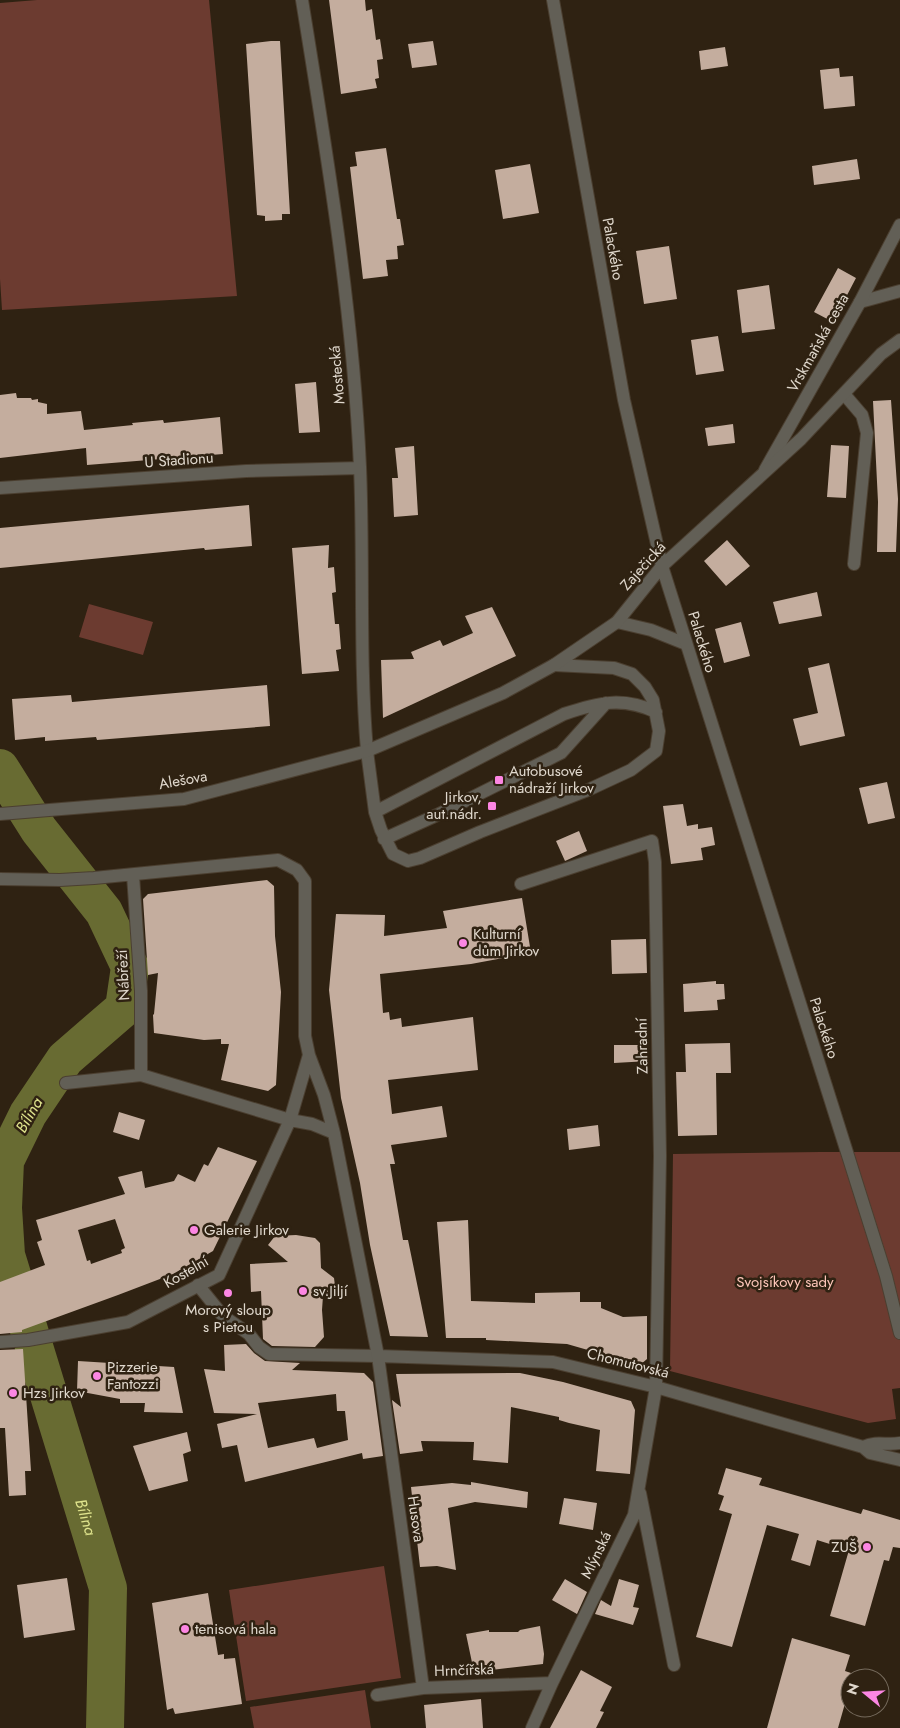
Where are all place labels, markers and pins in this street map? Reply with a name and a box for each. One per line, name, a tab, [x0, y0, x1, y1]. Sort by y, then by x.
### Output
place label: Autobusové nádraží Jirkov	[509, 760, 594, 799]
marker: Autobusové nádraží Jirkov	[493, 774, 505, 786]
place label: Jirkov, aut.nádr.	[426, 786, 482, 825]
marker: Jirkov, aut.nádr.	[486, 800, 498, 812]
place label: Kulturní dům Jirkov	[473, 923, 540, 962]
marker: Kulturní dům Jirkov	[457, 937, 469, 949]
place label: Galerie Jirkov	[204, 1219, 289, 1241]
marker: Galerie Jirkov	[188, 1224, 200, 1236]
place label: sv.Jiljí	[313, 1280, 349, 1302]
marker: sv.Jiljí	[297, 1285, 309, 1297]
marker: Morový sloup s Pietou	[222, 1287, 234, 1299]
place label: Morový sloup s Pietou	[185, 1299, 271, 1338]
place label: Pizzerie Fantozzi	[107, 1356, 159, 1395]
marker: Pizzerie Fantozzi	[91, 1370, 103, 1382]
place label: Hzs Jirkov	[23, 1382, 85, 1404]
marker: Hzs Jirkov	[7, 1387, 19, 1399]
place label: ZUŠ	[831, 1536, 857, 1558]
marker: ZUŠ	[861, 1541, 873, 1553]
place label: tenisová hala	[195, 1618, 276, 1640]
marker: tenisová hala	[179, 1623, 191, 1635]

